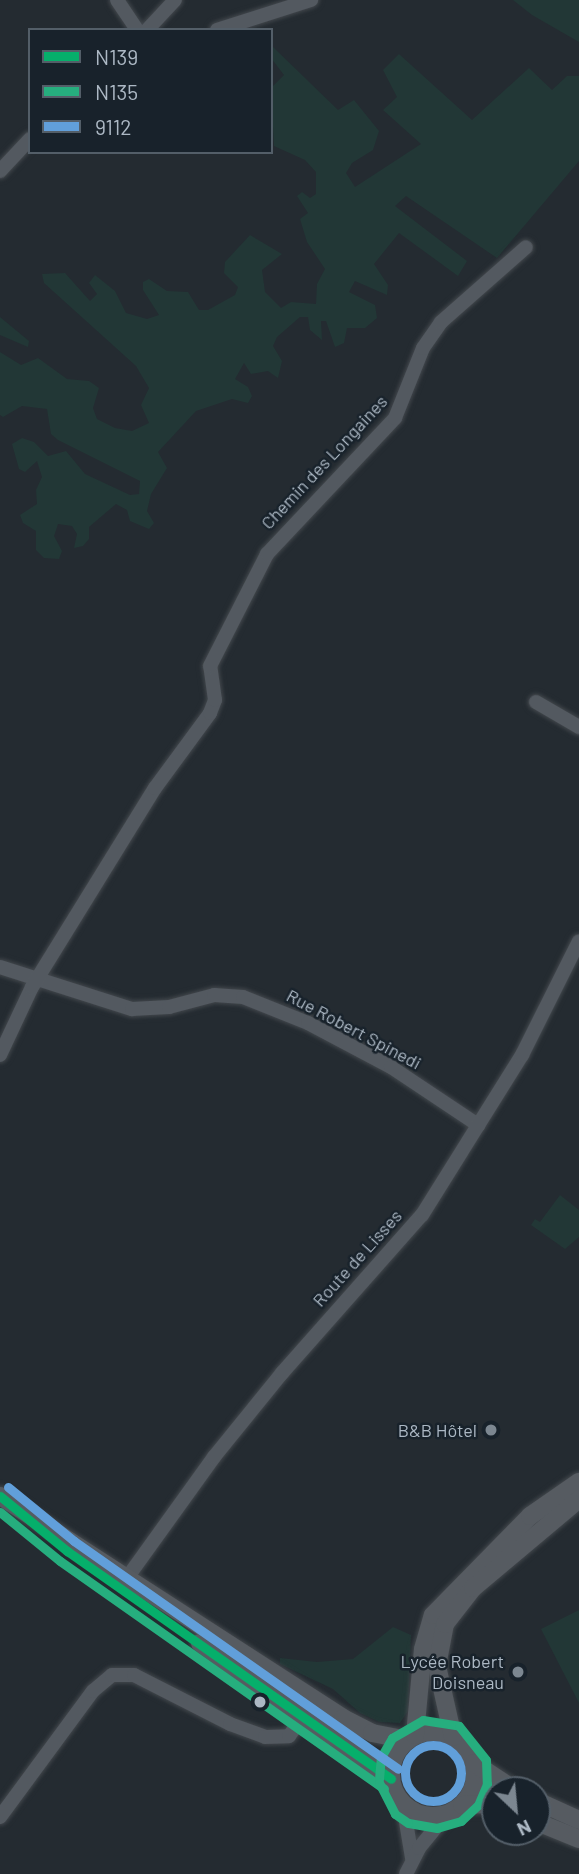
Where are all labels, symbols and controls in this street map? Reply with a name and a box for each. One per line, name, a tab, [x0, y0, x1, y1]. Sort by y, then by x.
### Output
legend	[28, 28, 273, 154]
text: N139	[95, 44, 138, 69]
text: N135	[95, 79, 138, 104]
text: 9112	[95, 114, 132, 139]
street label: Chemin des Longaines	[256, 391, 392, 533]
street label: Rue Robert Spinedi	[283, 984, 425, 1074]
street label: Route de Lisses	[308, 1205, 406, 1311]
place label: B&B Hôtel	[398, 1419, 477, 1441]
marker: B&B Hôtel	[483, 1422, 499, 1438]
place label: Lycée Robert Doisneau	[400, 1651, 504, 1694]
marker: Lycée Robert Doisneau	[510, 1664, 526, 1680]
unlabelled marker	[253, 1695, 267, 1709]
north arrow	[481, 1776, 551, 1846]
text: N	[514, 1815, 535, 1842]

